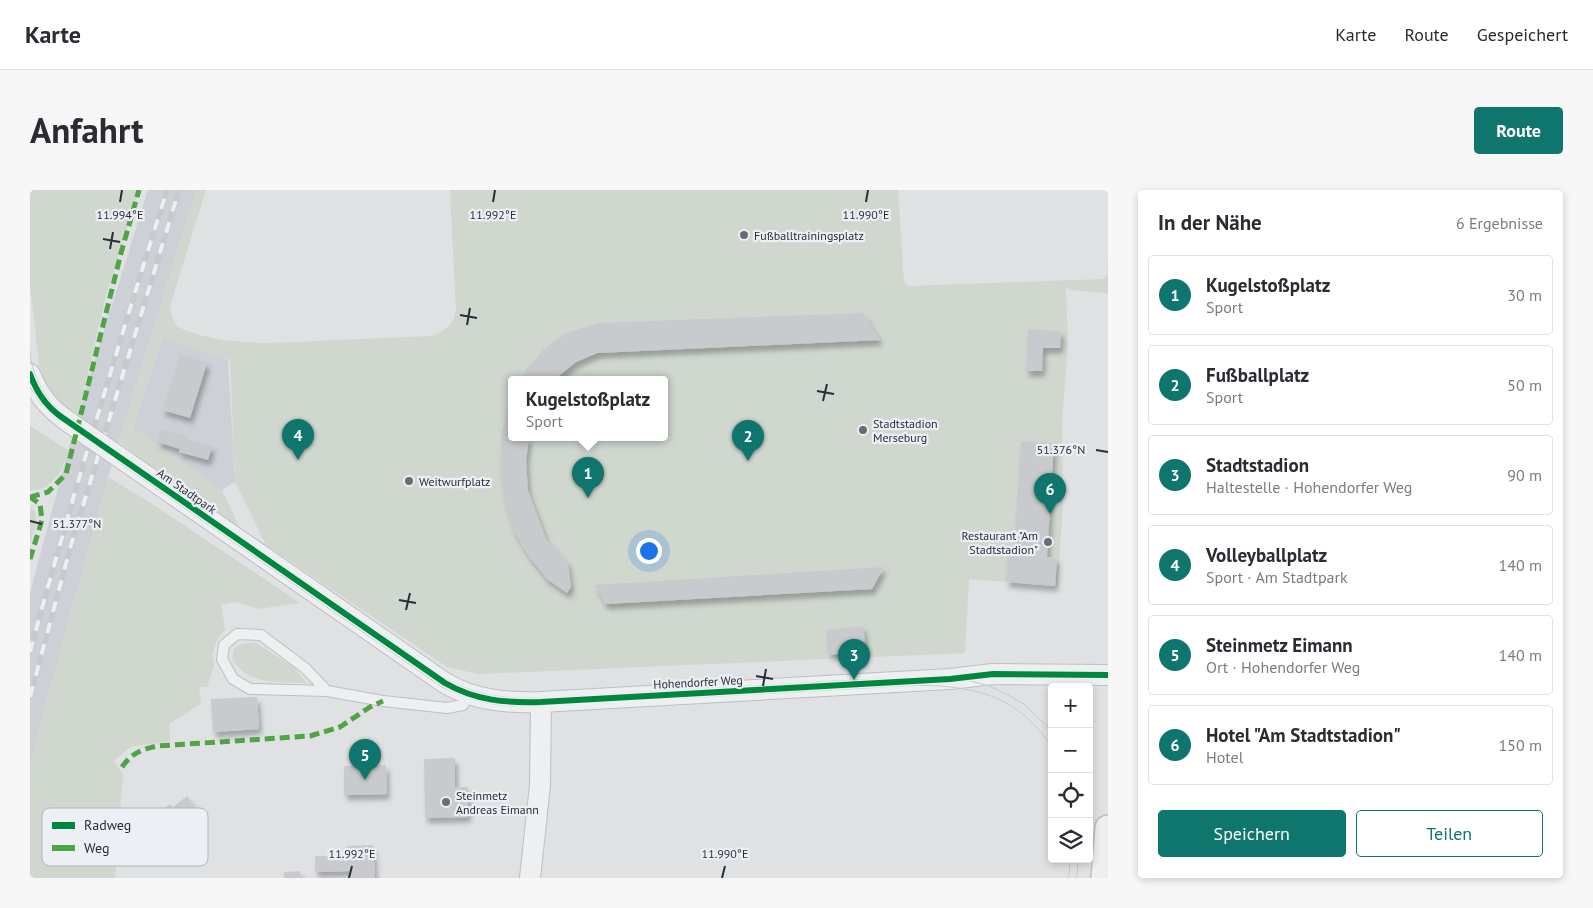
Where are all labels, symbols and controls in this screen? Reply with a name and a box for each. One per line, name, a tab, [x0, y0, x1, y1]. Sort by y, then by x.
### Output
text: Karte	[25, 19, 81, 50]
text: Karte	[1335, 23, 1376, 46]
text: Route	[1404, 23, 1449, 46]
text: Gespeichert	[1477, 23, 1568, 46]
text: Anfahrt	[30, 107, 143, 153]
button: Route	[1474, 107, 1563, 154]
text: 11.994°E	[97, 207, 143, 222]
text: 11.992°E	[470, 207, 516, 222]
text: 11.990°E	[843, 207, 889, 222]
text: In der Nähe	[1158, 209, 1262, 236]
text: 6 Ergebnisse	[1456, 213, 1543, 233]
place label: Fußballtrainingsplatz	[754, 228, 864, 243]
marker: Fußballtrainingsplatz	[738, 229, 750, 241]
text: Kugelstoßplatz	[1206, 273, 1330, 297]
text: 1	[1170, 285, 1180, 305]
text: 30 m	[1507, 285, 1542, 305]
text: Sport	[1206, 297, 1243, 317]
text: Fußballplatz	[1206, 363, 1309, 387]
text: 2	[1170, 375, 1180, 395]
text: 50 m	[1507, 375, 1542, 395]
popup	[508, 376, 668, 441]
text: Kugelstoßplatz	[526, 387, 650, 411]
text: Sport	[1206, 387, 1243, 407]
text: Sport	[526, 411, 563, 431]
place label: Stadtstadion Merseburg	[873, 416, 938, 445]
pin: 4	[282, 419, 314, 460]
pin: 2	[732, 420, 764, 461]
marker: Stadtstadion Merseburg	[857, 424, 869, 436]
text: 51.376°N	[1037, 442, 1085, 457]
text: Stadtstadion	[1206, 453, 1309, 477]
pin: 1	[572, 457, 604, 498]
street label: Am Stadtpark	[154, 465, 220, 517]
text: 3	[1170, 465, 1180, 485]
text: 90 m	[1507, 465, 1542, 485]
pin: 6	[1034, 473, 1066, 514]
place label: Weitwurfplatz	[419, 474, 490, 489]
marker: Weitwurfplatz	[403, 475, 415, 487]
text: Haltestelle · Hohendorfer Weg	[1206, 477, 1412, 497]
text: 51.377°N	[53, 516, 101, 531]
place label: Restaurant "Am Stadtstadion"	[961, 528, 1038, 557]
marker: Restaurant "Am Stadtstadion"	[1042, 536, 1054, 548]
your location	[636, 538, 662, 564]
text: Volleyballplatz	[1206, 543, 1327, 567]
text: 4	[1170, 555, 1180, 575]
text: 140 m	[1499, 555, 1542, 575]
text: Sport · Am Stadtpark	[1206, 567, 1348, 587]
text: Steinmetz Eimann	[1206, 633, 1353, 657]
pin: 3	[838, 639, 870, 680]
text: 5	[1170, 645, 1180, 665]
text: 140 m	[1499, 645, 1542, 665]
text: Ort · Hohendorfer Weg	[1206, 657, 1360, 677]
street label: Hohendorfer Weg	[653, 672, 743, 692]
map controls	[1048, 683, 1093, 863]
button: +	[1048, 683, 1093, 728]
text: Hotel "Am Stadtstadion"	[1206, 723, 1401, 747]
button: −	[1048, 728, 1093, 773]
text: 6	[1170, 735, 1180, 755]
text: 150 m	[1499, 735, 1542, 755]
pin: 5	[349, 739, 381, 780]
text: Hotel	[1206, 747, 1243, 767]
button: locate	[1048, 773, 1093, 818]
place label: Steinmetz Andreas Eimann	[456, 788, 539, 817]
marker: Steinmetz Andreas Eimann	[440, 796, 452, 808]
legend	[42, 808, 208, 866]
button: Speichern	[1158, 810, 1346, 857]
button: Teilen	[1356, 810, 1543, 857]
text: Radweg	[84, 816, 131, 834]
button: layers	[1048, 818, 1093, 863]
text: Weg	[84, 839, 109, 857]
text: 11.992°E	[329, 846, 375, 861]
text: 11.990°E	[702, 846, 748, 861]

